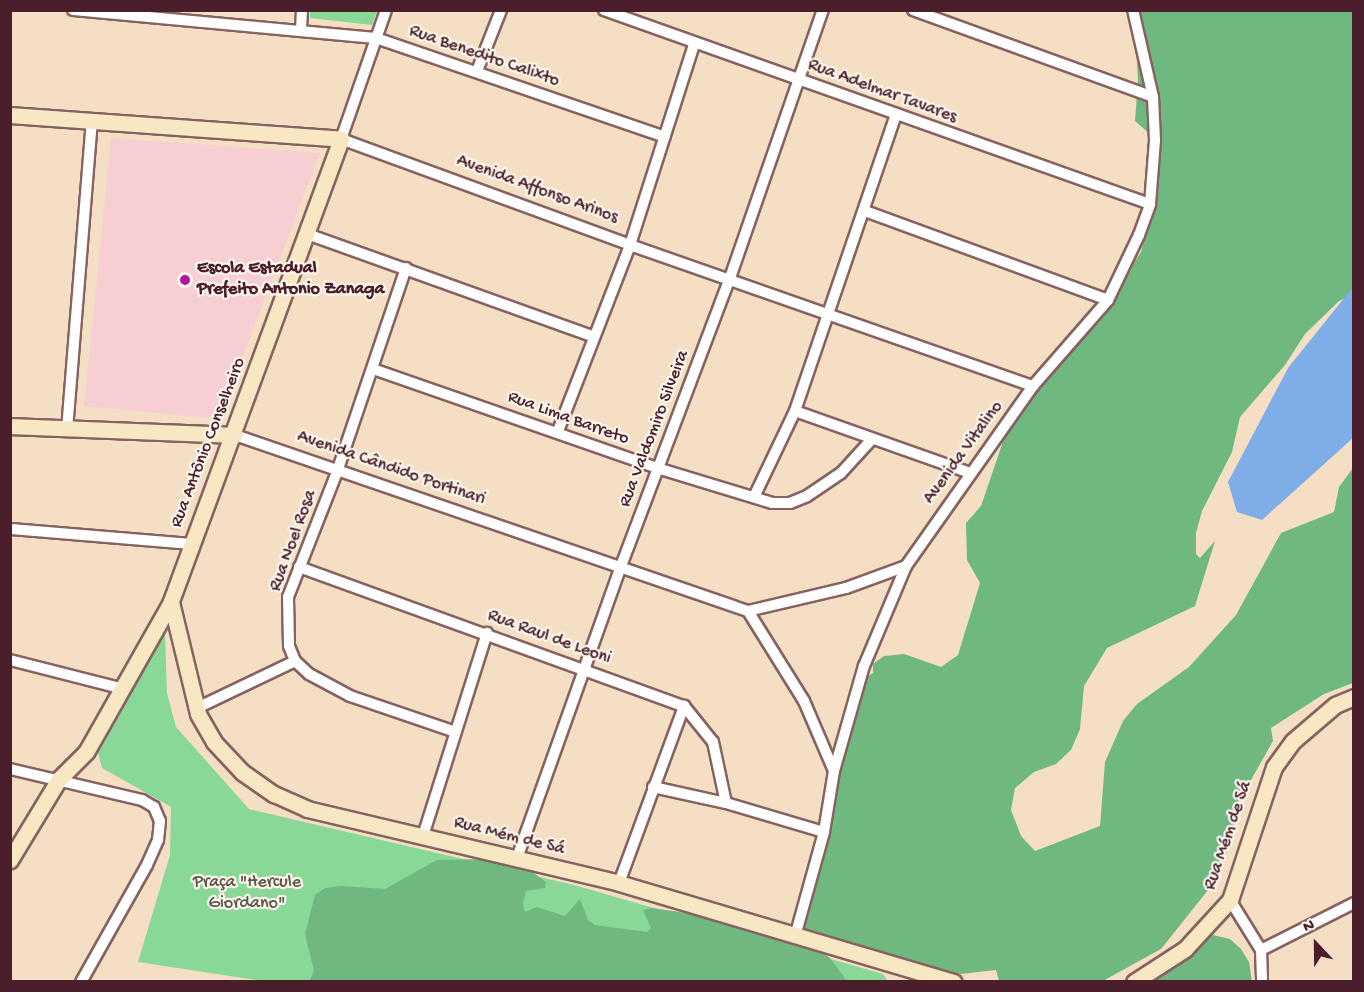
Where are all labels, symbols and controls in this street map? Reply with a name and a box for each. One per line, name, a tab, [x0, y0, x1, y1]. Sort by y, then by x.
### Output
street label: Rua Benedito Calixto	[406, 21, 562, 93]
street label: Rua Adelmar Tavares	[804, 55, 960, 129]
street label: Avenida Affonso Arinos	[453, 151, 621, 229]
place label: Escola Estadual Prefeito Antonio Zanaga	[197, 259, 385, 302]
marker: Escola Estadual Prefeito Antonio Zanaga	[178, 273, 192, 287]
street label: Rua Valdomiro Silveira	[615, 347, 695, 511]
street label: Rua Antônio Conselheiro	[167, 355, 251, 531]
street label: Rua Lima Barreto	[504, 387, 632, 451]
street label: Avenida Vitalino	[919, 397, 1009, 509]
street label: Avenida Cândido Portinari	[294, 427, 488, 511]
street label: Rua Noel Rosa	[266, 487, 322, 595]
street label: Rua Raul de Leoni	[484, 606, 614, 670]
street label: Rua Mém de Sá	[1200, 779, 1258, 893]
street label: Rua Mém de Sá	[451, 813, 567, 861]
park label: Praça "Hercule Giordano"	[193, 873, 301, 916]
north arrow	[1286, 914, 1346, 974]
text: N	[1301, 916, 1317, 938]

